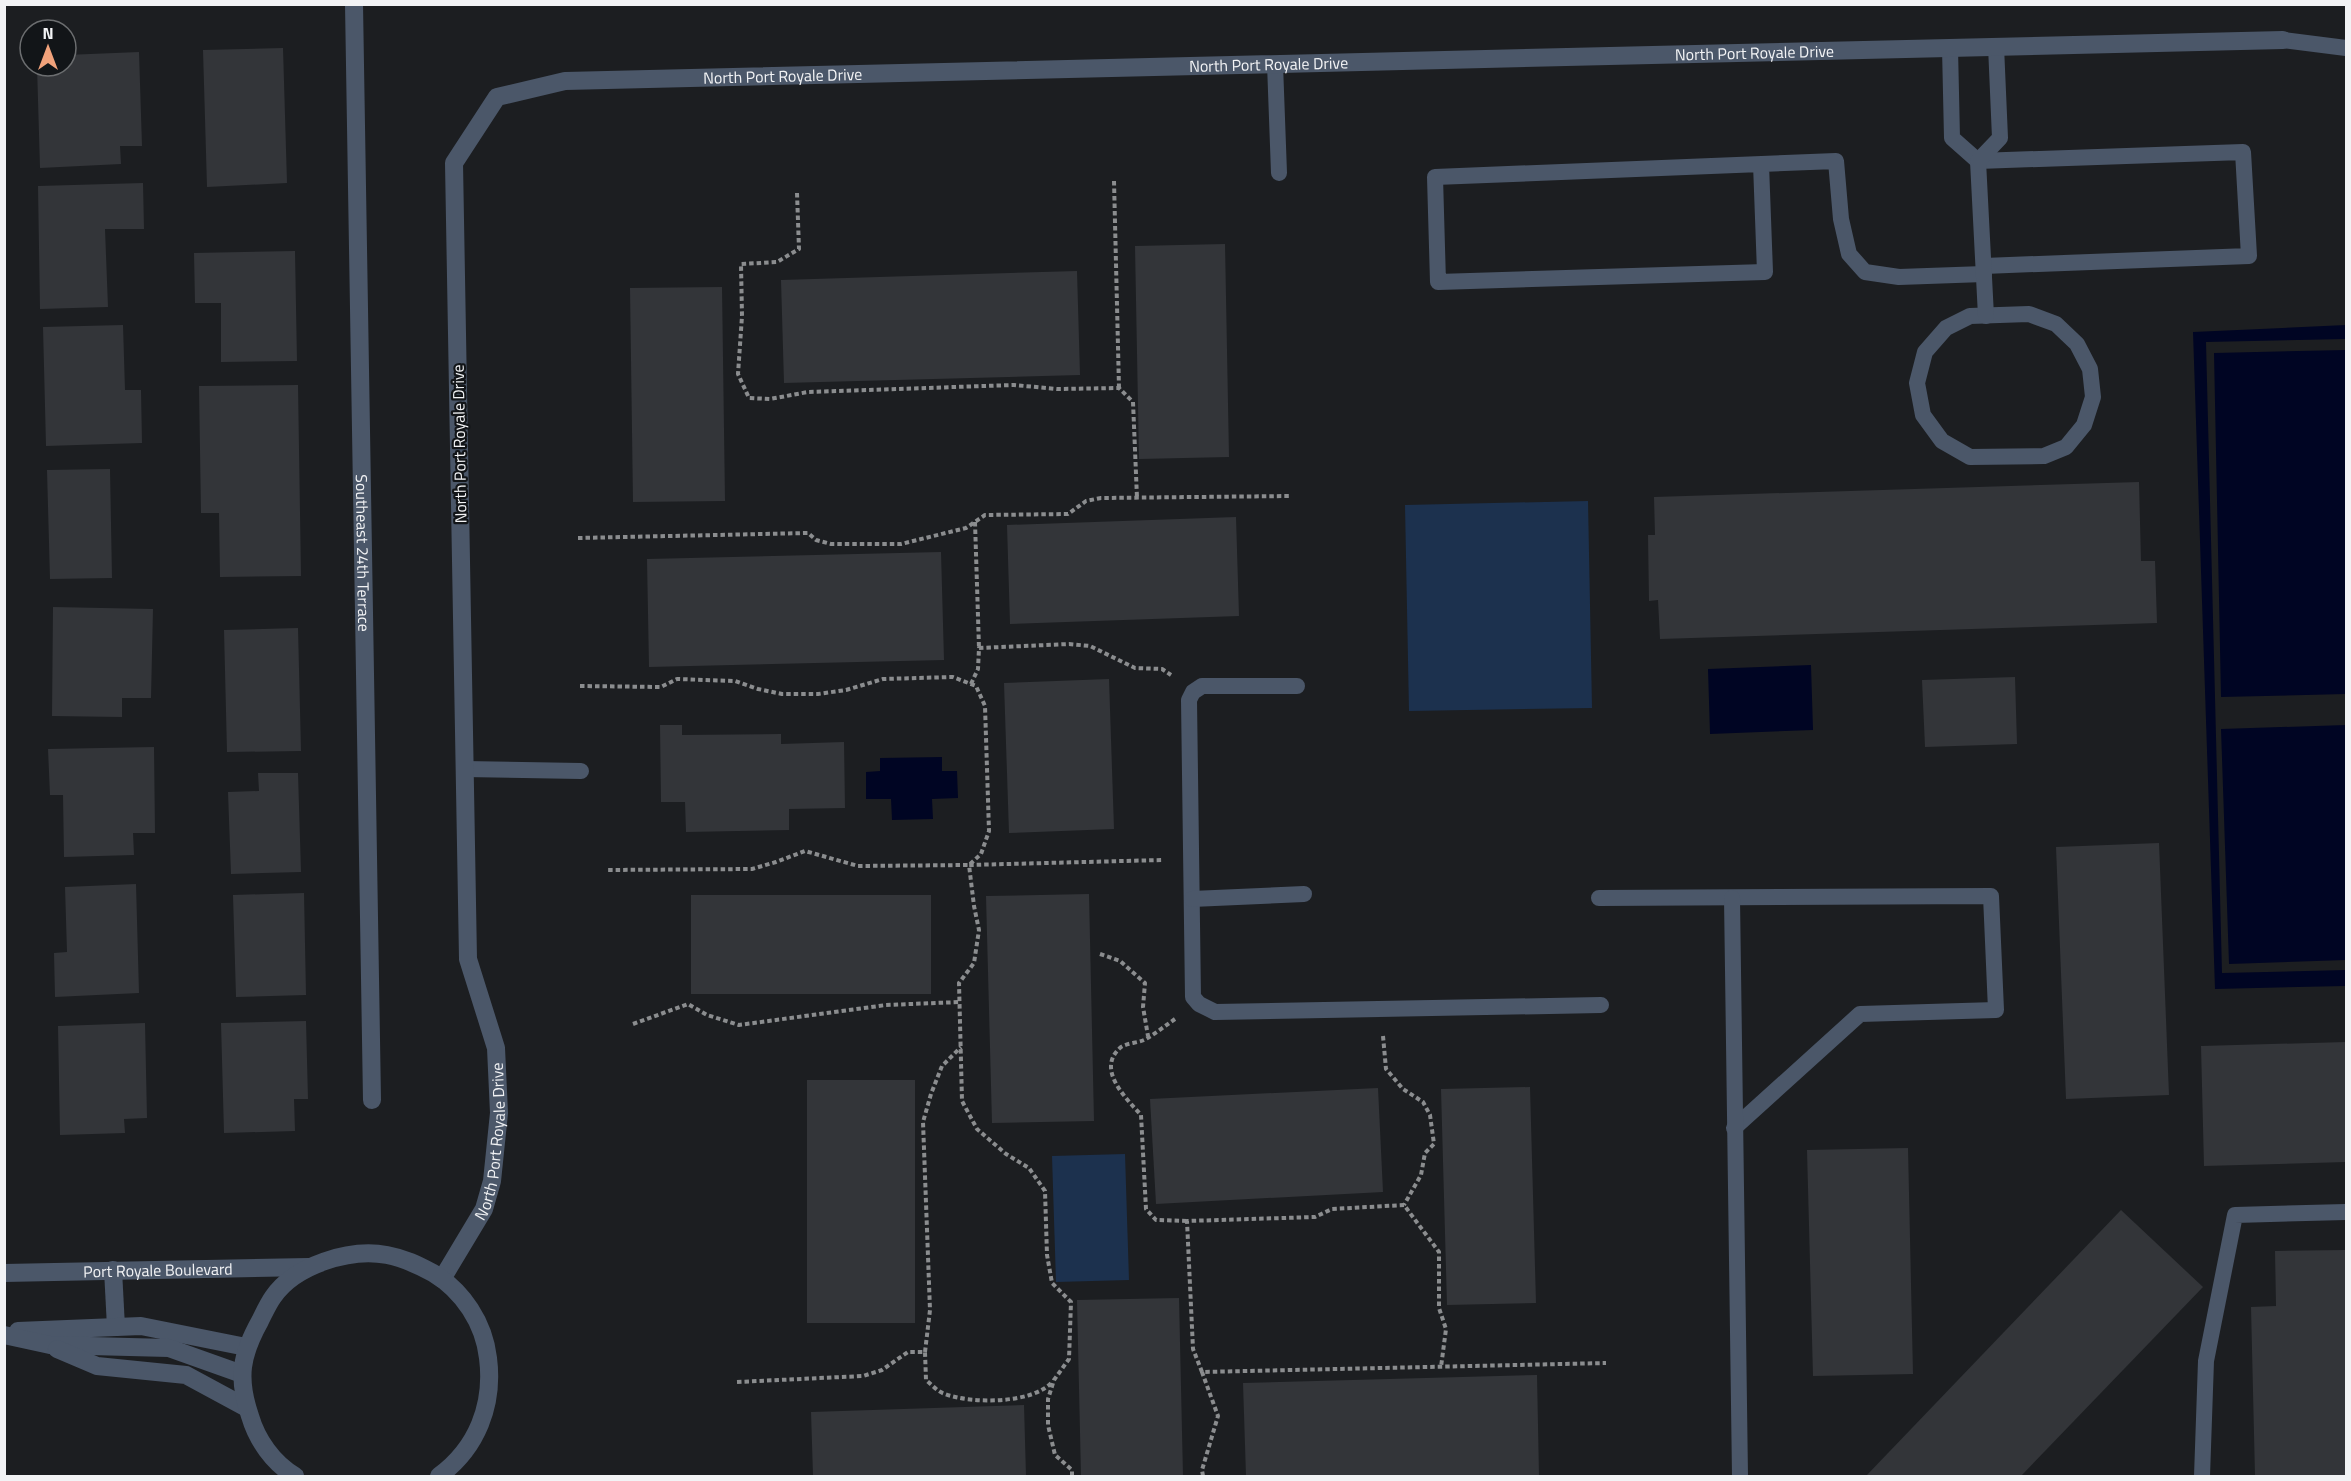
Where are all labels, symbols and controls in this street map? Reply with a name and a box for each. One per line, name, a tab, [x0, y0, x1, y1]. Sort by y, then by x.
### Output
north arrow	[18, 18, 78, 78]
text: N	[42, 21, 54, 45]
street label: North Port Royale Drive	[1675, 39, 1834, 67]
street label: North Port Royale Drive	[1189, 50, 1348, 78]
street label: North Port Royale Drive	[703, 62, 863, 90]
street label: North Port Royale Drive	[446, 364, 472, 524]
street label: Southeast 24th Terrace	[350, 474, 376, 632]
street label: North Port Royale Drive	[468, 1062, 511, 1225]
street label: Port Royale Boulevard	[83, 1257, 233, 1283]

